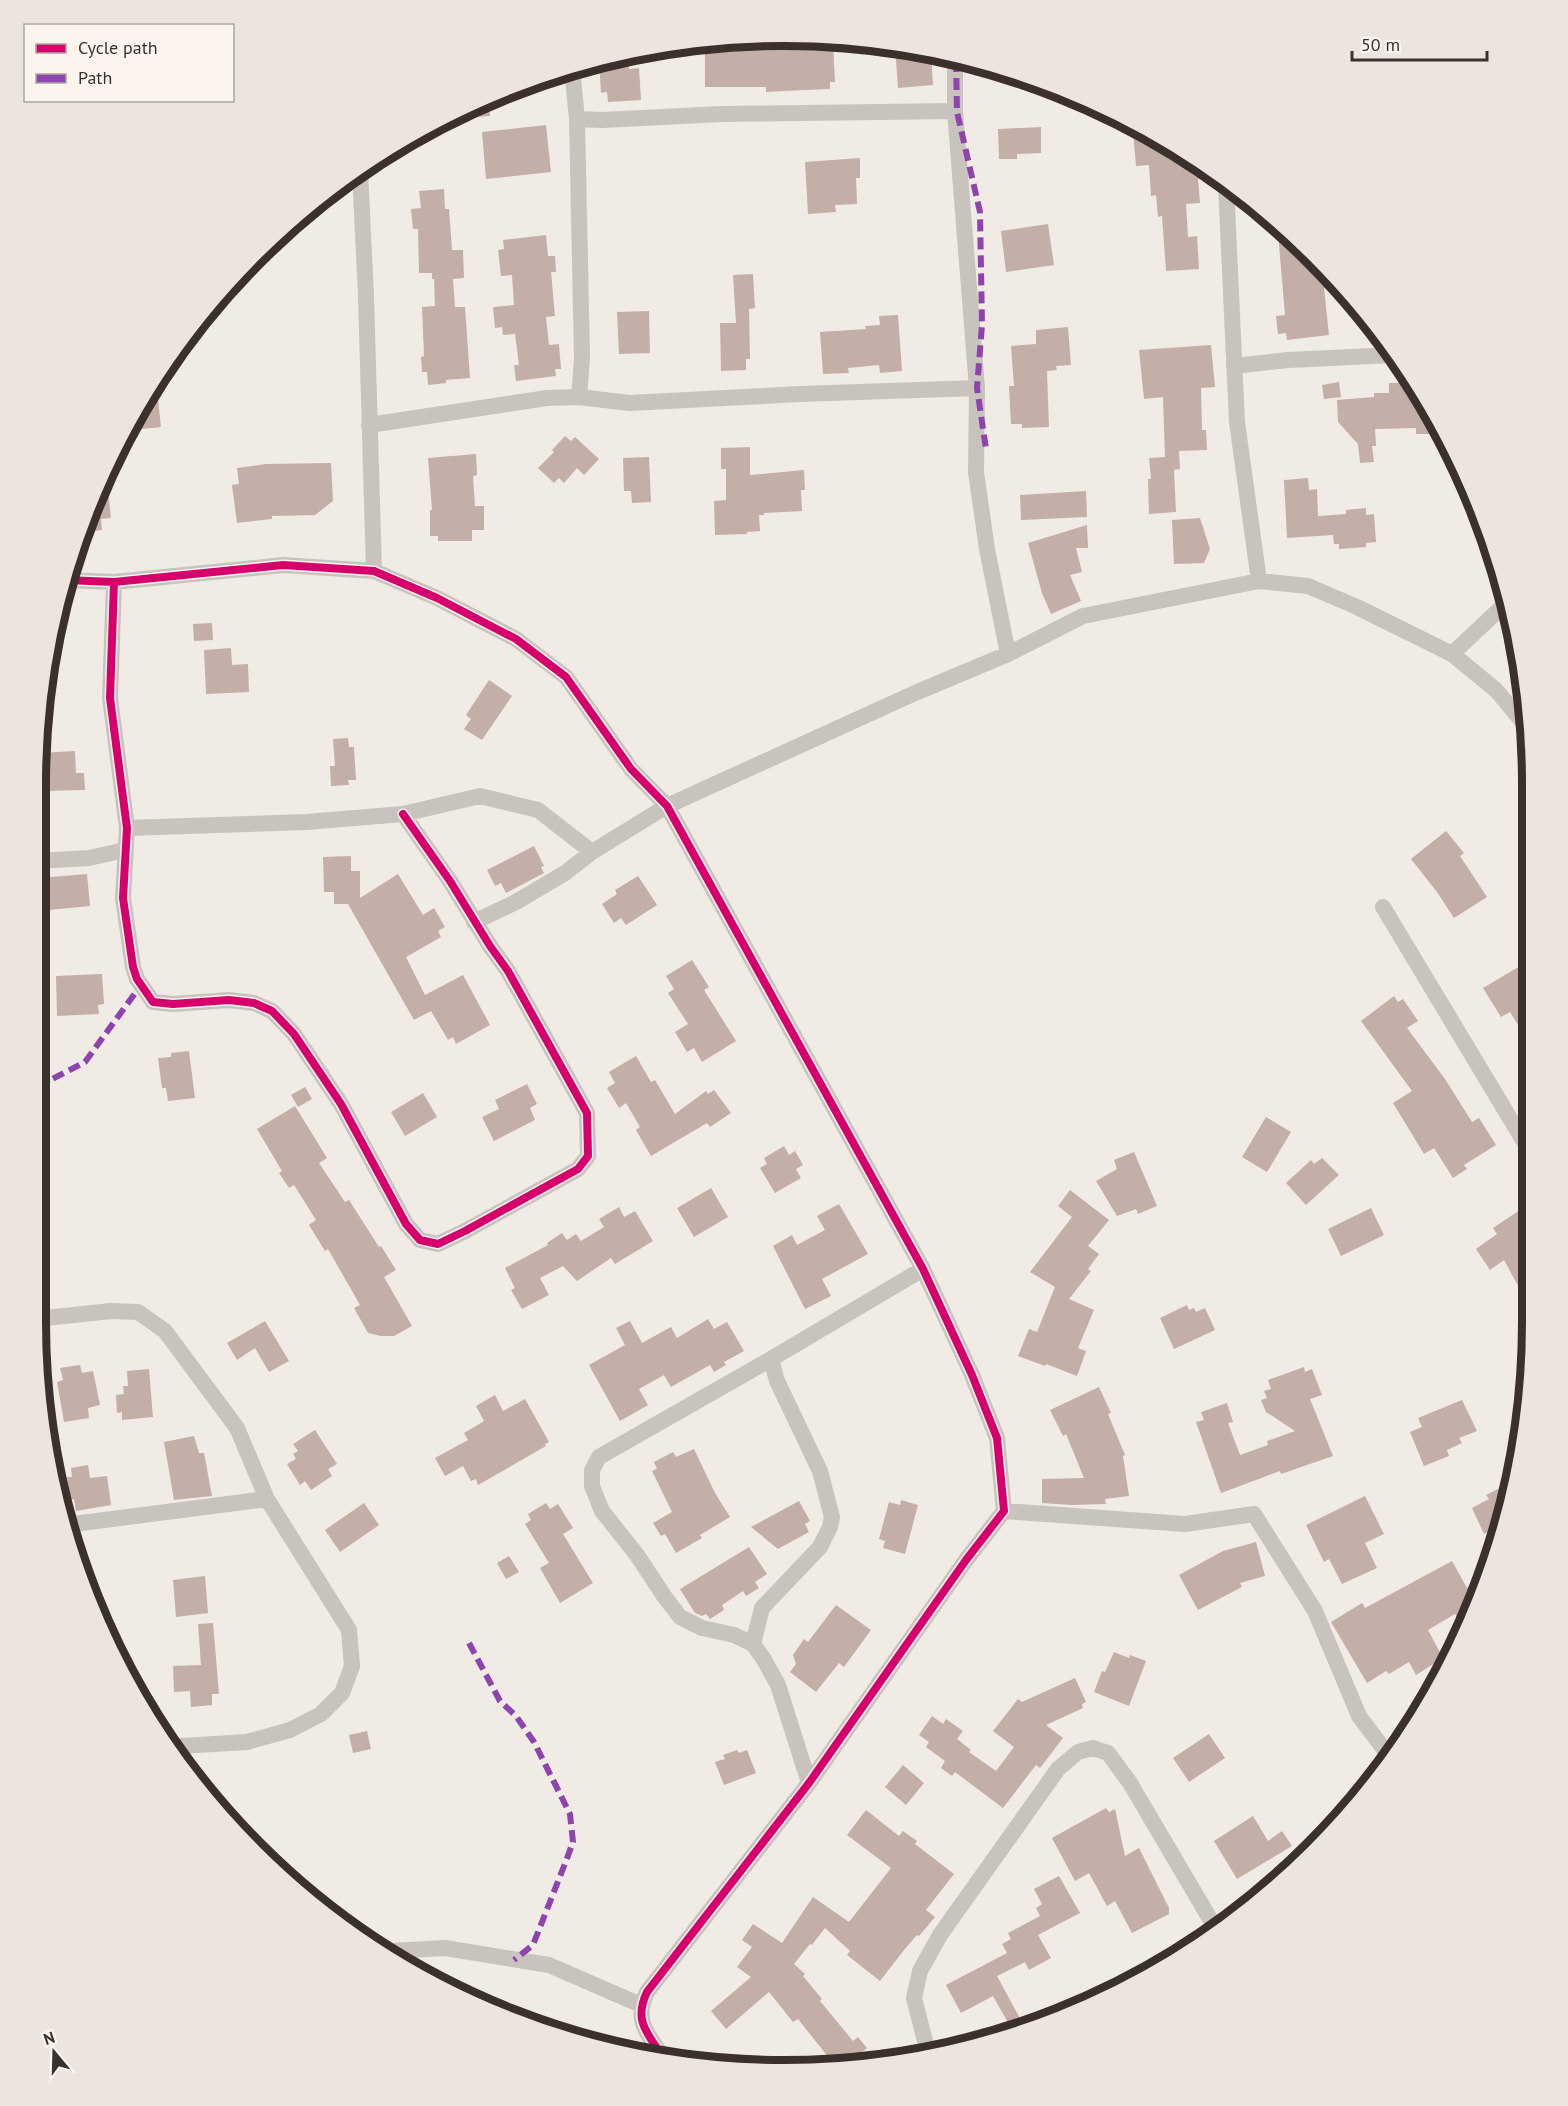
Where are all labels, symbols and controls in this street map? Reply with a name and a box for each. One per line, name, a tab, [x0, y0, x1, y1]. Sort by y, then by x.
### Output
legend	[24, 24, 234, 102]
scale bar	[1352, 24, 1487, 62]
text: 50 m	[1361, 33, 1400, 56]
text: Cycle path	[78, 36, 158, 59]
text: Path	[78, 66, 112, 89]
north arrow	[24, 2022, 84, 2082]
text: N	[41, 2027, 57, 2049]

